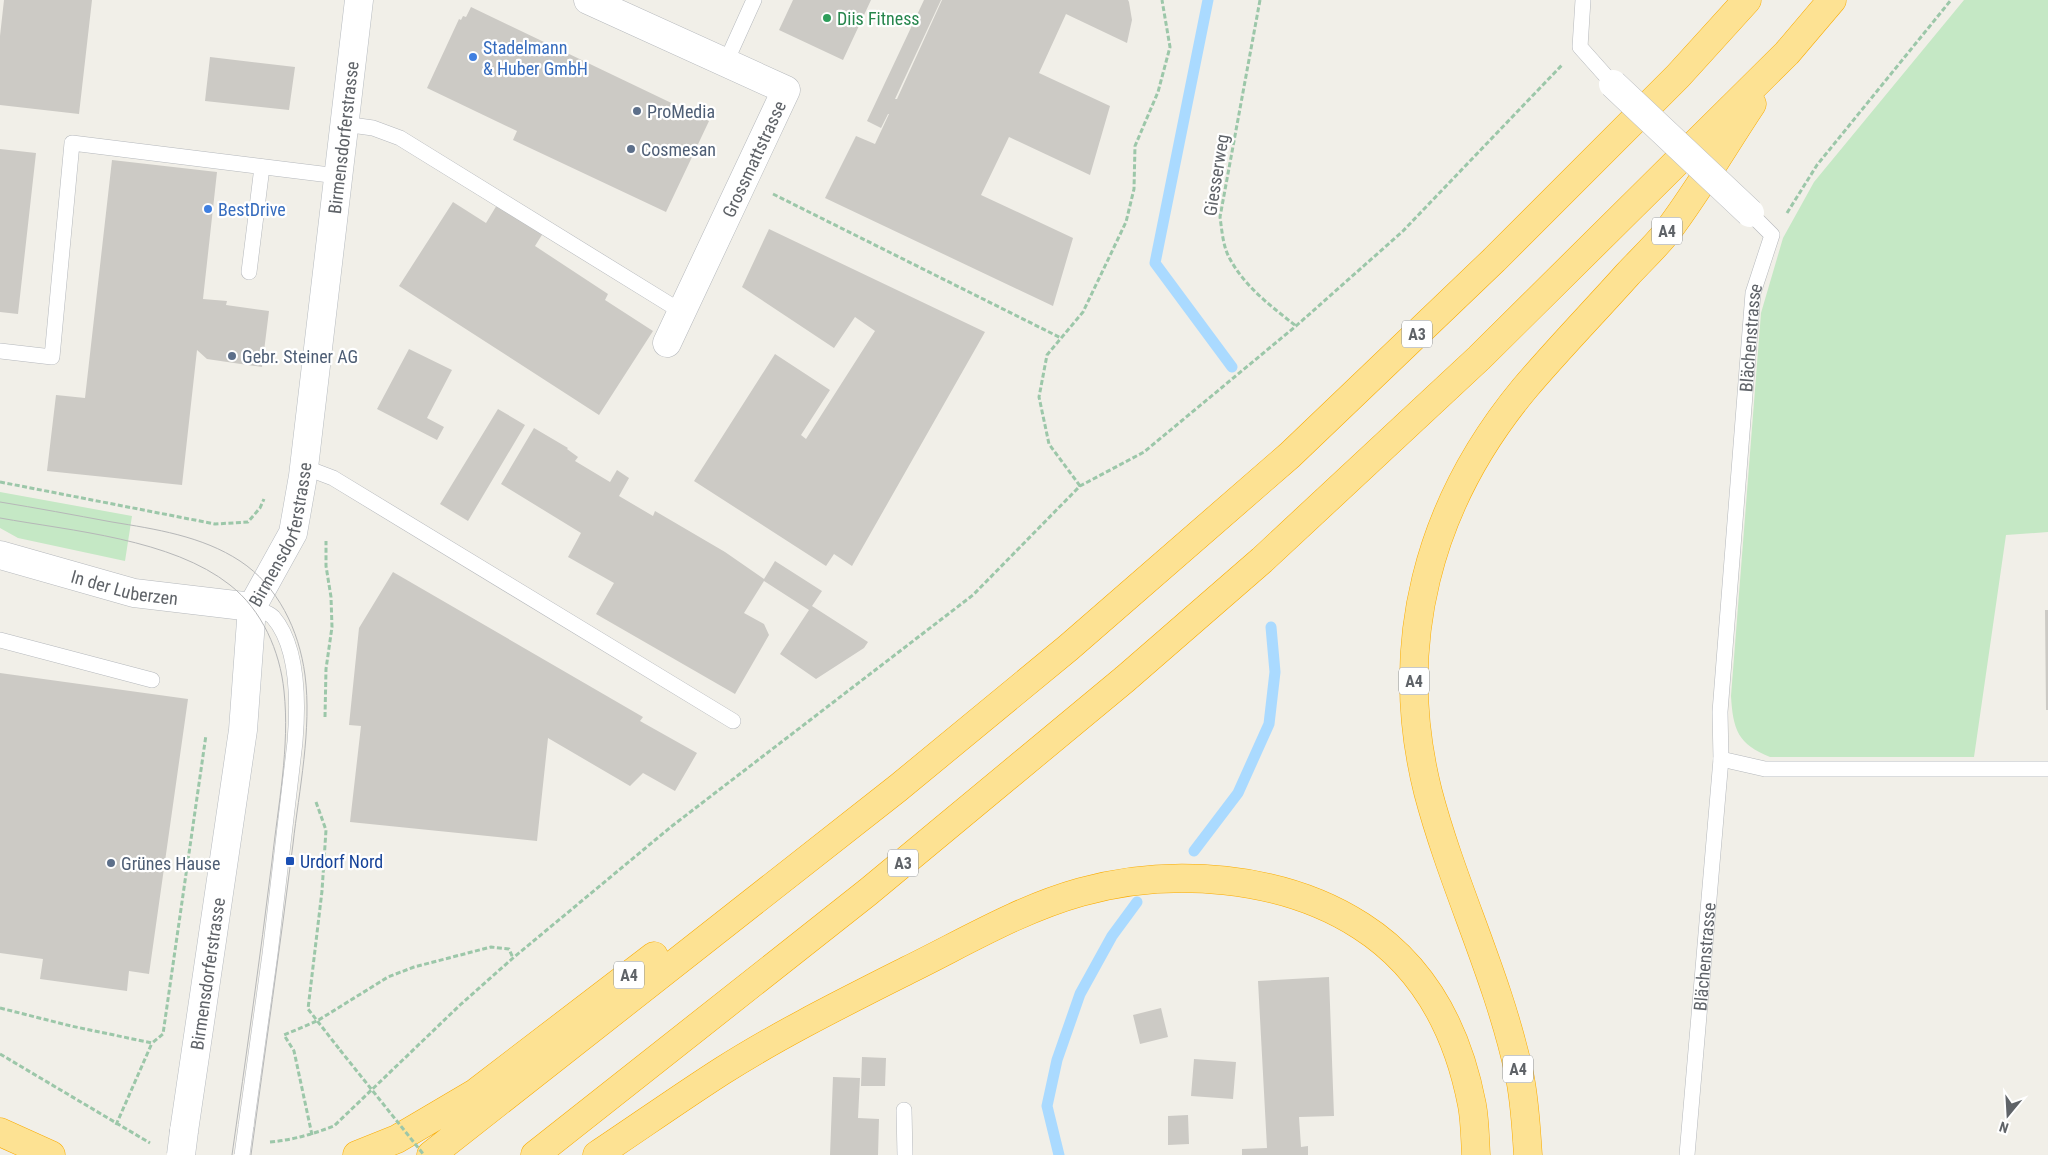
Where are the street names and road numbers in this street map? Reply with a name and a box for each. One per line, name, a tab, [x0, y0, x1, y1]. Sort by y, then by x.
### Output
street label: Birmensdorferstrasse	[323, 60, 362, 215]
street label: Grossmattstrasse	[718, 97, 790, 221]
street label: Giesserweg	[1199, 133, 1233, 217]
road number: A4	[1652, 218, 1682, 245]
street label: Blächenstrasse	[1735, 280, 1766, 393]
road number: A3	[1402, 320, 1432, 348]
street label: Birmensdorferstrasse	[244, 461, 315, 610]
street label: In der Luberzen	[69, 565, 179, 609]
road number: A4	[1399, 668, 1429, 694]
road number: A3	[888, 850, 918, 876]
street label: Birmensdorferstrasse	[186, 896, 229, 1051]
street label: Blächenstrasse	[1689, 902, 1719, 1012]
road number: A4	[614, 962, 644, 988]
road number: A4	[1503, 1056, 1533, 1082]

